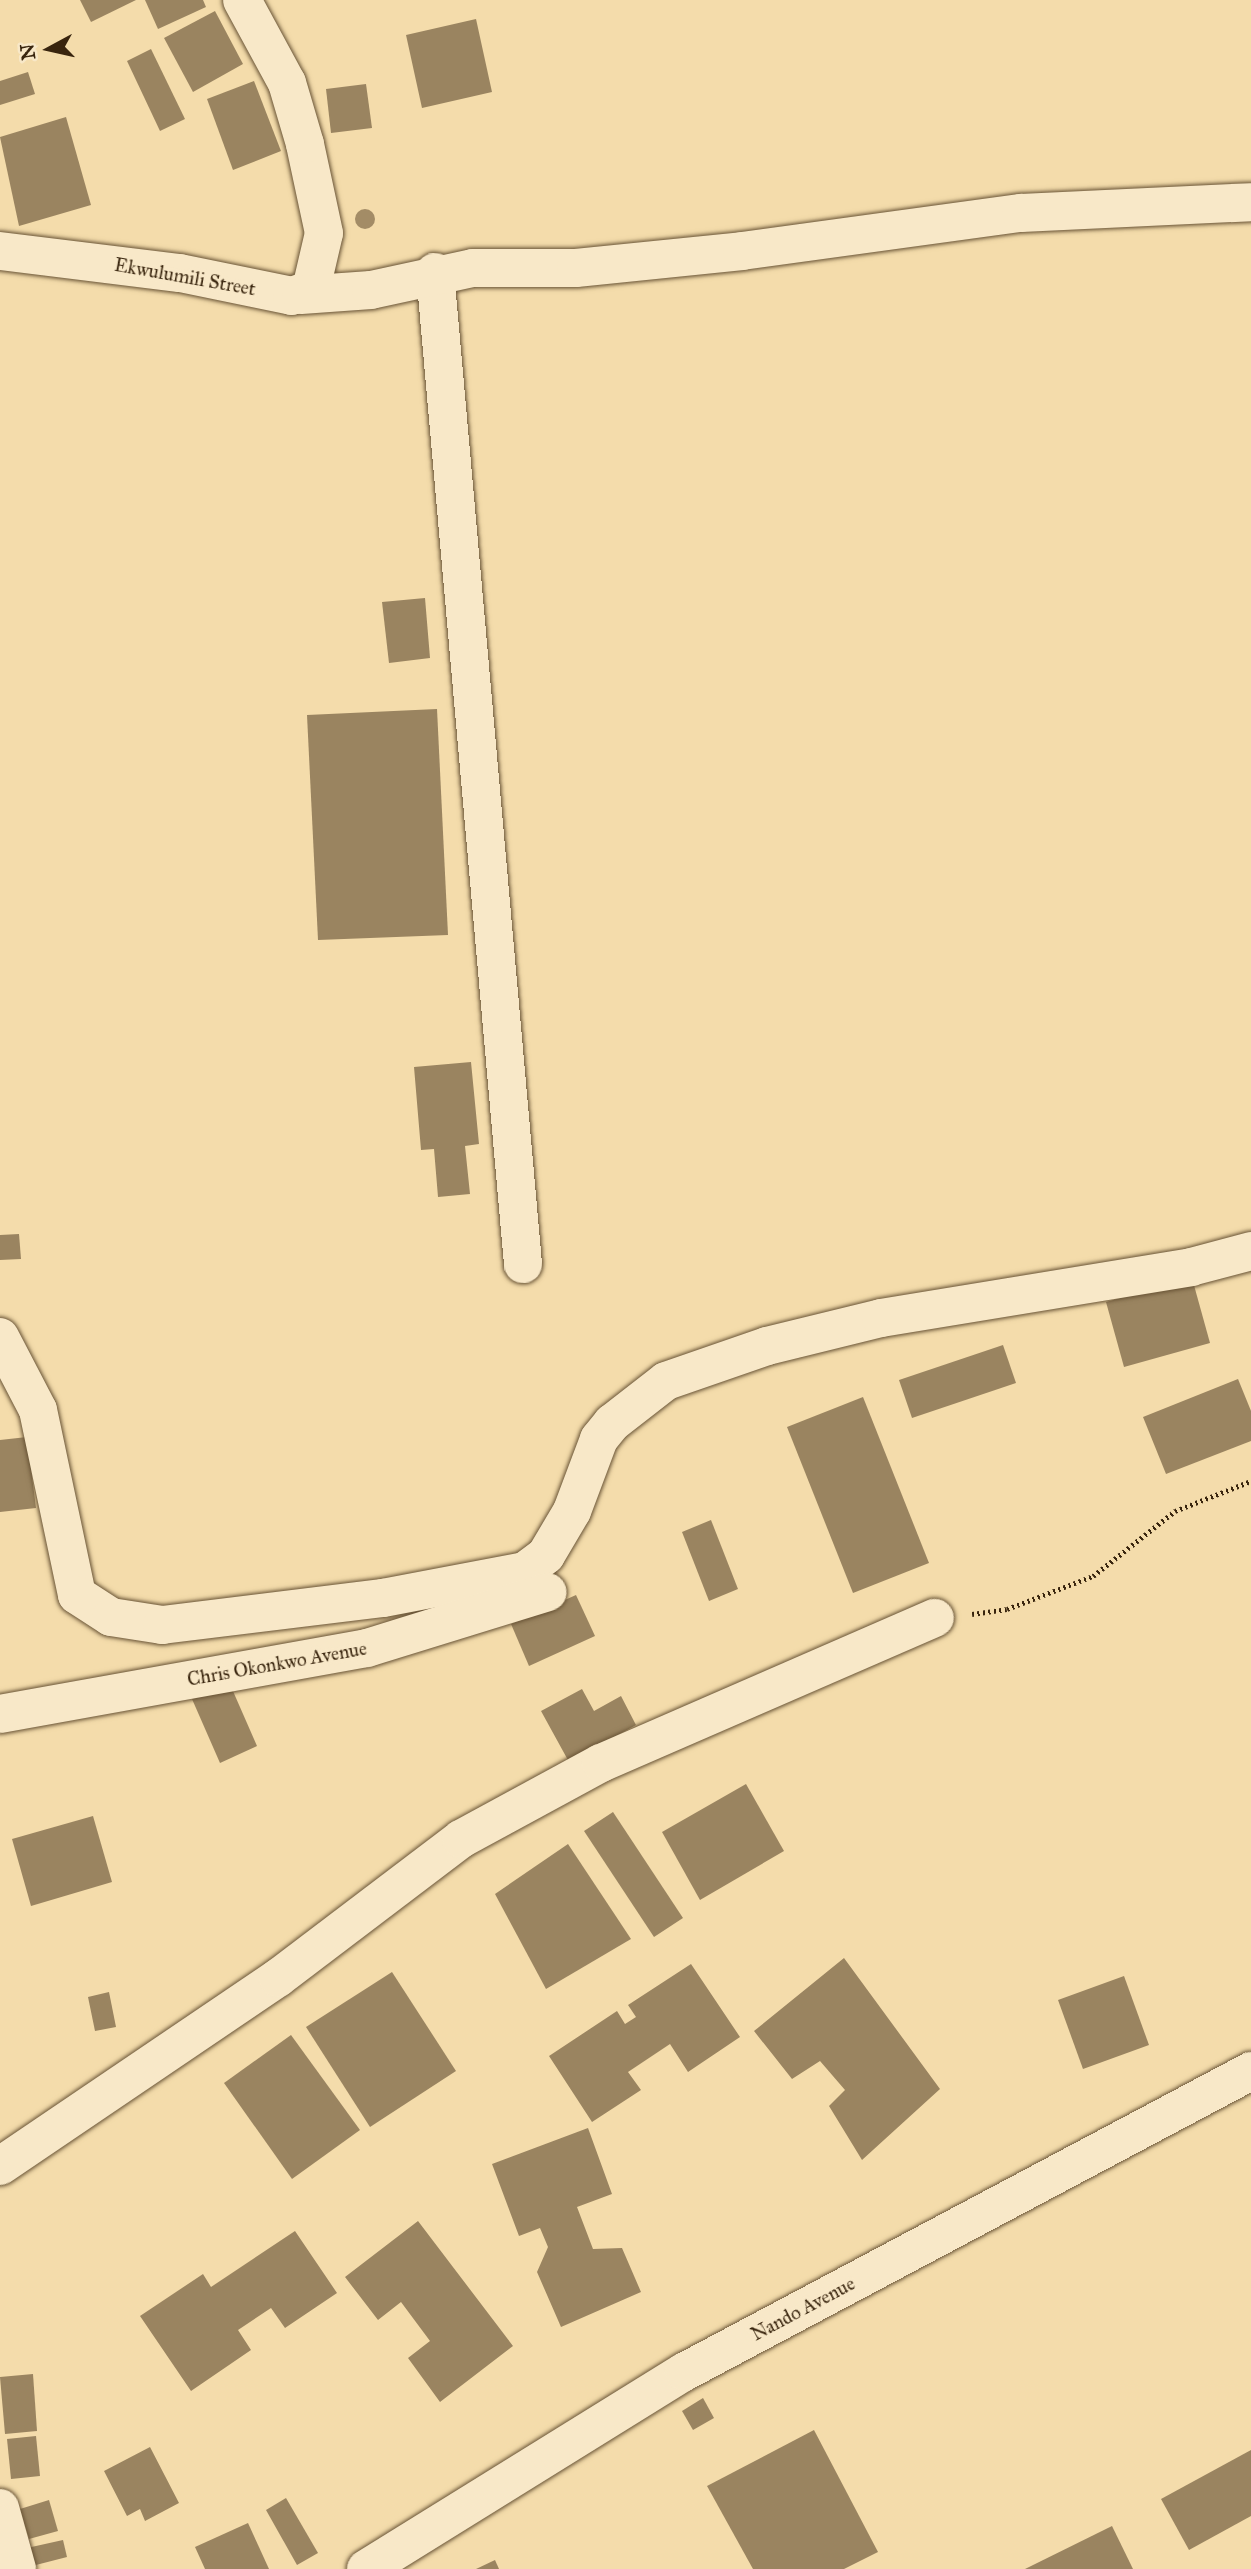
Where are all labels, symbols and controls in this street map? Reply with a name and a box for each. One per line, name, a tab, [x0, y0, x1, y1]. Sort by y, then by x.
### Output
north arrow	[14, 14, 84, 84]
text: N	[15, 42, 40, 62]
street label: Ekwulumili Street	[113, 253, 257, 301]
street label: Chris Okonkwo Avenue	[185, 1637, 369, 1691]
street label: Nando Avenue	[747, 2272, 859, 2346]

